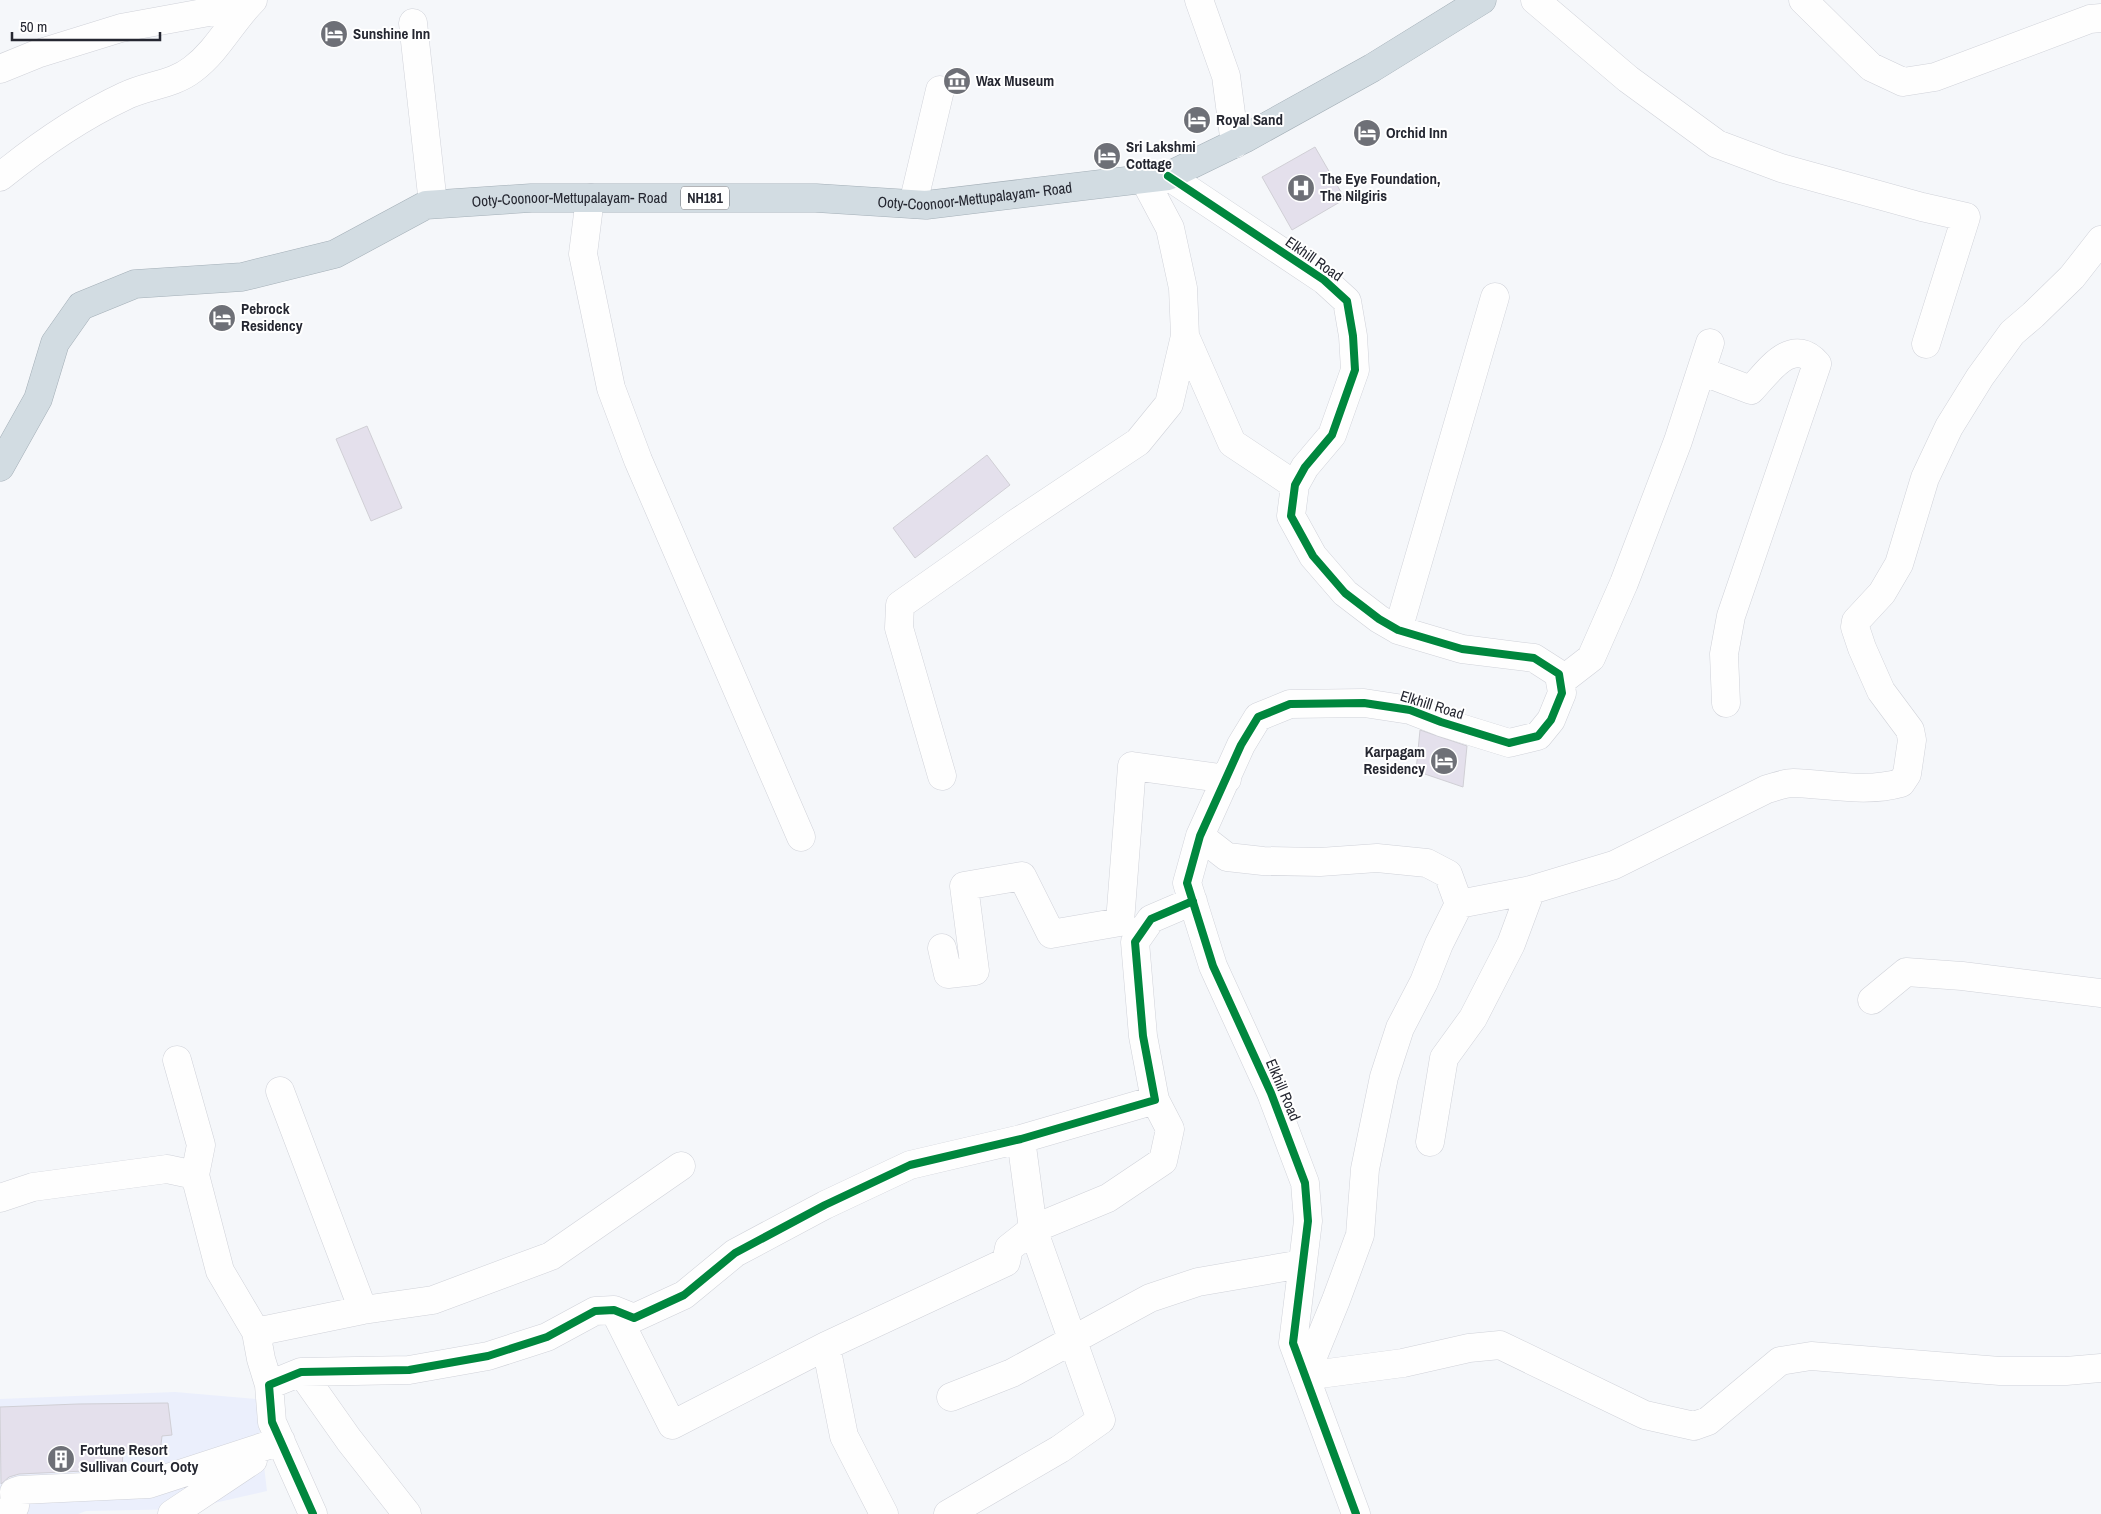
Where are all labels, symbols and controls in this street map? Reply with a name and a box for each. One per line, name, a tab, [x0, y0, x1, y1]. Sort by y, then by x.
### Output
scale bar	[12, 10, 160, 42]
text: 50 m	[20, 16, 47, 37]
hotel icon: Sunshine Inn	[319, 19, 349, 49]
place label: Sunshine Inn	[353, 23, 430, 44]
museum icon: Wax Museum	[942, 66, 972, 96]
place label: Wax Museum	[976, 70, 1054, 91]
hotel icon: Royal Sand	[1182, 105, 1212, 135]
place label: Royal Sand	[1216, 109, 1283, 130]
hotel icon: Orchid Inn	[1352, 118, 1382, 148]
place label: Orchid Inn	[1386, 122, 1448, 143]
place label: Sri Lakshmi Cottage	[1126, 136, 1196, 174]
hotel icon: Sri Lakshmi Cottage	[1092, 141, 1122, 171]
place label: The Eye Foundation, The Nilgiris	[1320, 168, 1440, 206]
hospital icon: The Eye Foundation, The Nilgiris	[1286, 173, 1316, 203]
street label: Ooty-Coonoor-Mettupalayam- Road	[877, 177, 1073, 215]
street label: Ooty-Coonoor-Mettupalayam- Road	[471, 187, 667, 212]
road number: NH181	[681, 187, 729, 210]
street label: Elkhill Road	[1281, 231, 1347, 286]
place label: Pebrock Residency	[241, 298, 303, 336]
hotel icon: Pebrock Residency	[207, 303, 237, 333]
street label: Elkhill Road	[1398, 685, 1467, 724]
place label: Karpagam Residency	[1363, 741, 1425, 779]
hotel icon: Karpagam Residency	[1429, 746, 1459, 776]
street label: Elkhill Road	[1261, 1055, 1306, 1124]
place label: Fortune Resort Sullivan Court, Ooty	[80, 1439, 198, 1477]
building icon: Fortune Resort Sullivan Court, Ooty	[46, 1444, 76, 1474]

